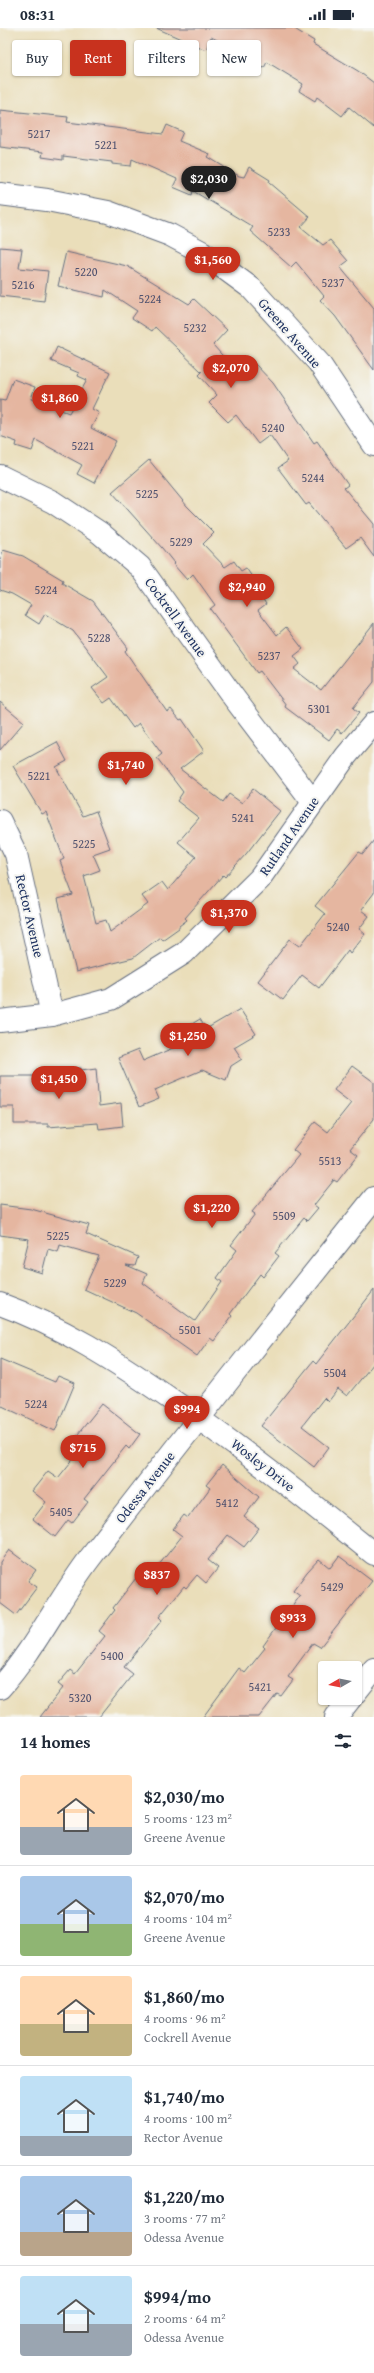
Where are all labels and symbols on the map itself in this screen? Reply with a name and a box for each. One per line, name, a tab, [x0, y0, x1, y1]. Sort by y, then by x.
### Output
house number: 5217	[27, 125, 51, 142]
house number: 5221	[94, 136, 118, 153]
pin: $2,030	[176, 166, 242, 200]
house number: 5233	[267, 223, 291, 240]
pin: $1,560	[180, 247, 246, 281]
house number: 5220	[74, 263, 98, 280]
house number: 5237	[321, 274, 345, 291]
house number: 5216	[11, 276, 35, 293]
house number: 5224	[138, 290, 162, 307]
street label: Greene Avenue	[254, 293, 327, 373]
house number: 5232	[183, 319, 207, 336]
pin: $2,070	[198, 355, 264, 389]
pin: $1,860	[27, 385, 93, 419]
house number: 5240	[261, 419, 285, 436]
house number: 5221	[71, 437, 95, 454]
house number: 5244	[301, 469, 325, 486]
house number: 5225	[135, 485, 159, 502]
house number: 5229	[169, 533, 193, 550]
street label: Cockrell Avenue	[140, 573, 212, 661]
pin: $2,940	[214, 574, 280, 608]
house number: 5224	[34, 581, 58, 598]
house number: 5228	[87, 629, 111, 646]
house number: 5237	[257, 647, 281, 664]
house number: 5301	[307, 700, 331, 717]
pin: $1,740	[93, 752, 159, 786]
house number: 5221	[27, 767, 51, 784]
street label: Rutland Avenue	[254, 792, 324, 880]
house number: 5241	[231, 809, 255, 826]
house number: 5225	[72, 835, 96, 852]
street label: Rector Avenue	[11, 872, 49, 960]
pin: $1,370	[196, 900, 262, 934]
house number: 5240	[326, 918, 350, 935]
pin: $1,250	[155, 1023, 221, 1057]
pin: $1,450	[26, 1066, 92, 1100]
house number: 5513	[318, 1152, 342, 1169]
pin: $1,220	[179, 1195, 245, 1229]
house number: 5509	[272, 1207, 296, 1224]
house number: 5225	[46, 1227, 70, 1244]
house number: 5229	[103, 1274, 127, 1291]
house number: 5501	[178, 1321, 202, 1338]
house number: 5504	[323, 1364, 347, 1381]
house number: 5224	[24, 1395, 48, 1412]
pin: $994	[163, 1396, 211, 1430]
street label: Wosley Drive	[227, 1434, 299, 1497]
pin: $715	[59, 1435, 107, 1469]
street label: Odessa Avenue	[111, 1446, 180, 1527]
house number: 5412	[215, 1494, 239, 1511]
house number: 5405	[49, 1503, 73, 1520]
pin: $837	[133, 1562, 181, 1596]
house number: 5429	[320, 1578, 344, 1595]
pin: $933	[269, 1605, 317, 1639]
house number: 5400	[100, 1647, 124, 1664]
north arrow	[318, 1661, 362, 1705]
house number: 5421	[248, 1678, 272, 1695]
house number: 5320	[68, 1689, 92, 1706]

